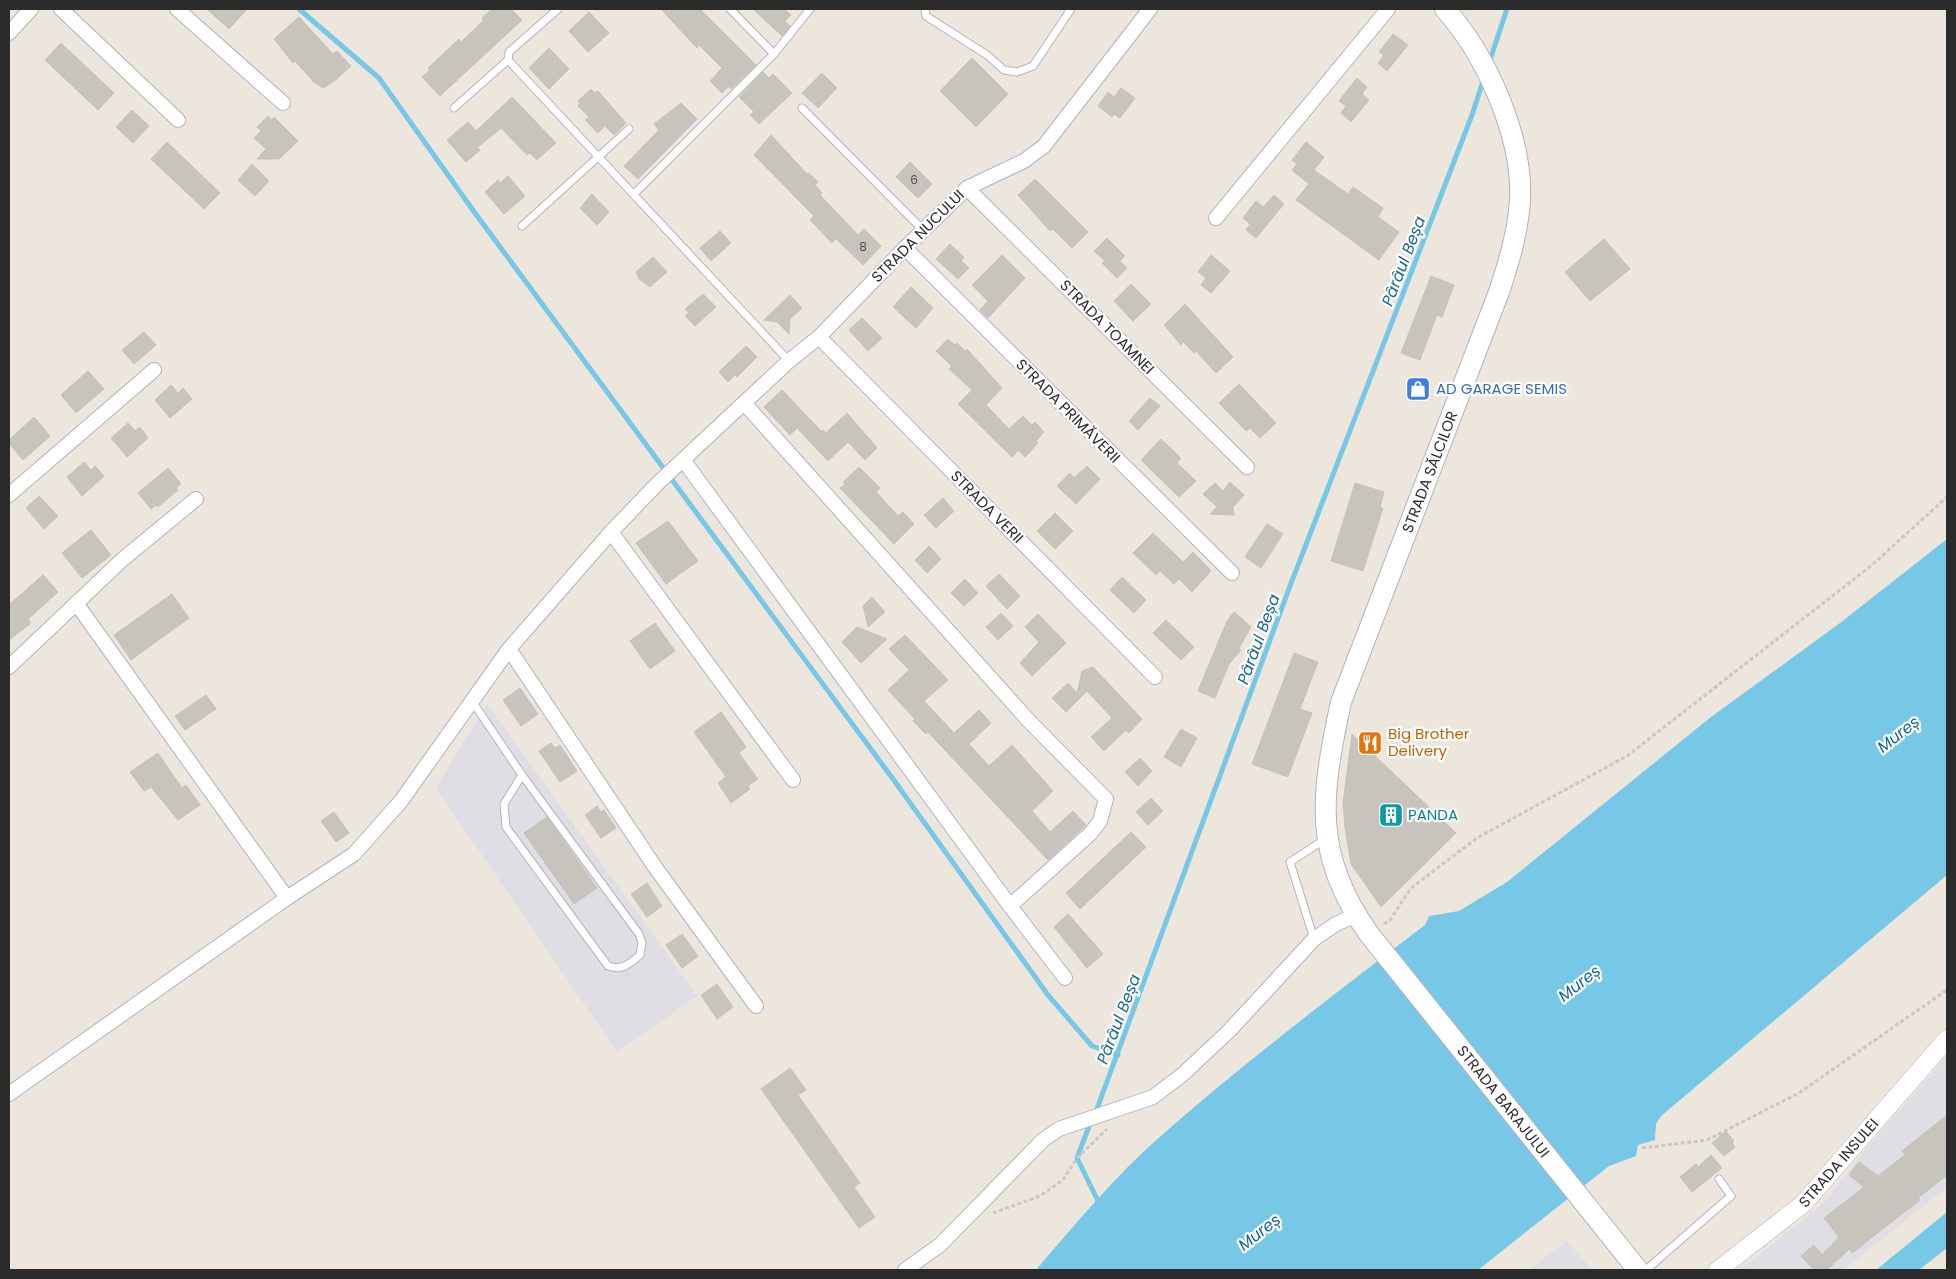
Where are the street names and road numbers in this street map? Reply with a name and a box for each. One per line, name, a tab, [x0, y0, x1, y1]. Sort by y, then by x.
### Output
street label: STRADA NUCULUI	[867, 185, 969, 287]
street label: STRADA TOAMNEI	[1055, 275, 1159, 379]
street label: STRADA PRIMĂVERII	[1012, 354, 1125, 467]
street label: STRADA SĂLCILOR	[1397, 408, 1462, 536]
street label: STRADA VERII	[946, 466, 1028, 548]
street label: STRADA BARAJULUI	[1452, 1041, 1555, 1162]
street label: STRADA INSULEI	[1794, 1114, 1883, 1212]

